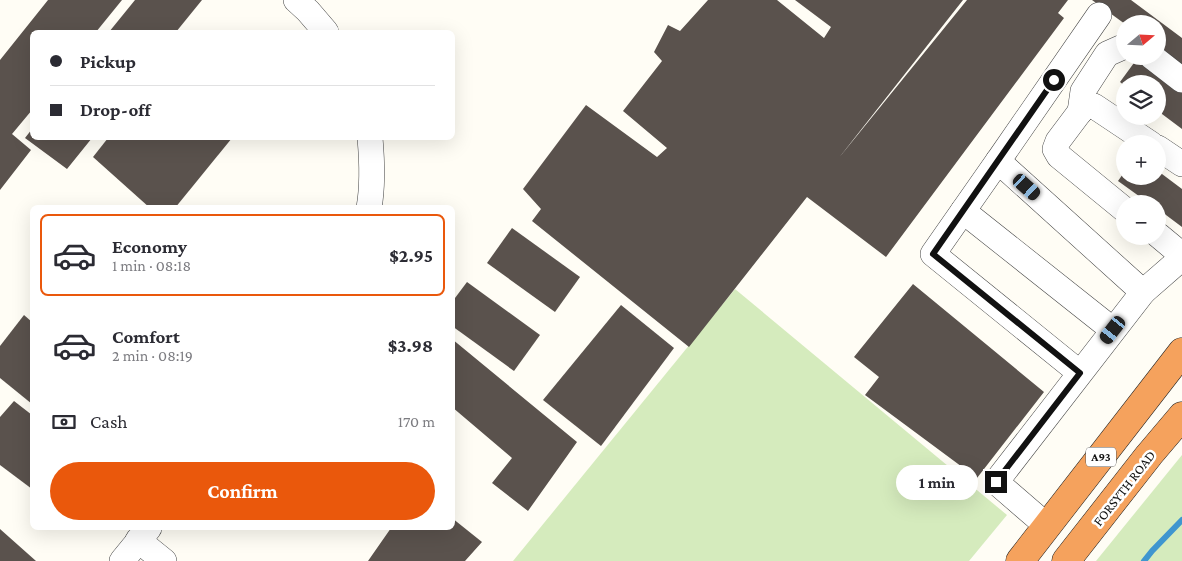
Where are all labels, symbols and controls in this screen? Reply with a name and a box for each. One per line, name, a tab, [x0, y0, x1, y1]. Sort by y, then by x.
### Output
north arrow	[1116, 15, 1166, 65]
map controls	[1116, 15, 1166, 245]
text: Pickup	[80, 51, 136, 72]
route start	[1043, 69, 1065, 91]
button: layers	[1116, 75, 1166, 125]
text: Drop-off	[80, 99, 151, 120]
button: +	[1116, 135, 1166, 185]
car	[1010, 171, 1043, 203]
button: −	[1116, 195, 1166, 245]
icon: car	[52, 233, 97, 278]
text: Economy	[112, 236, 187, 257]
text: $2.95	[389, 245, 433, 266]
text: 1 min · 08:18	[112, 257, 191, 274]
car	[1097, 314, 1128, 346]
icon: car	[52, 323, 97, 368]
text: Comfort	[112, 326, 180, 347]
text: $3.98	[388, 335, 433, 356]
text: 2 min · 08:19	[112, 347, 193, 364]
icon: cash	[50, 408, 78, 436]
text: Cash	[90, 411, 128, 432]
text: 170 m	[398, 413, 435, 430]
street label: FORSYTH ROAD	[1090, 447, 1158, 529]
road number: A93	[1086, 448, 1116, 467]
button: Confirm	[50, 462, 435, 520]
callout: 1 min	[896, 464, 978, 500]
route end	[985, 471, 1007, 493]
text: 1 min	[919, 474, 955, 491]

